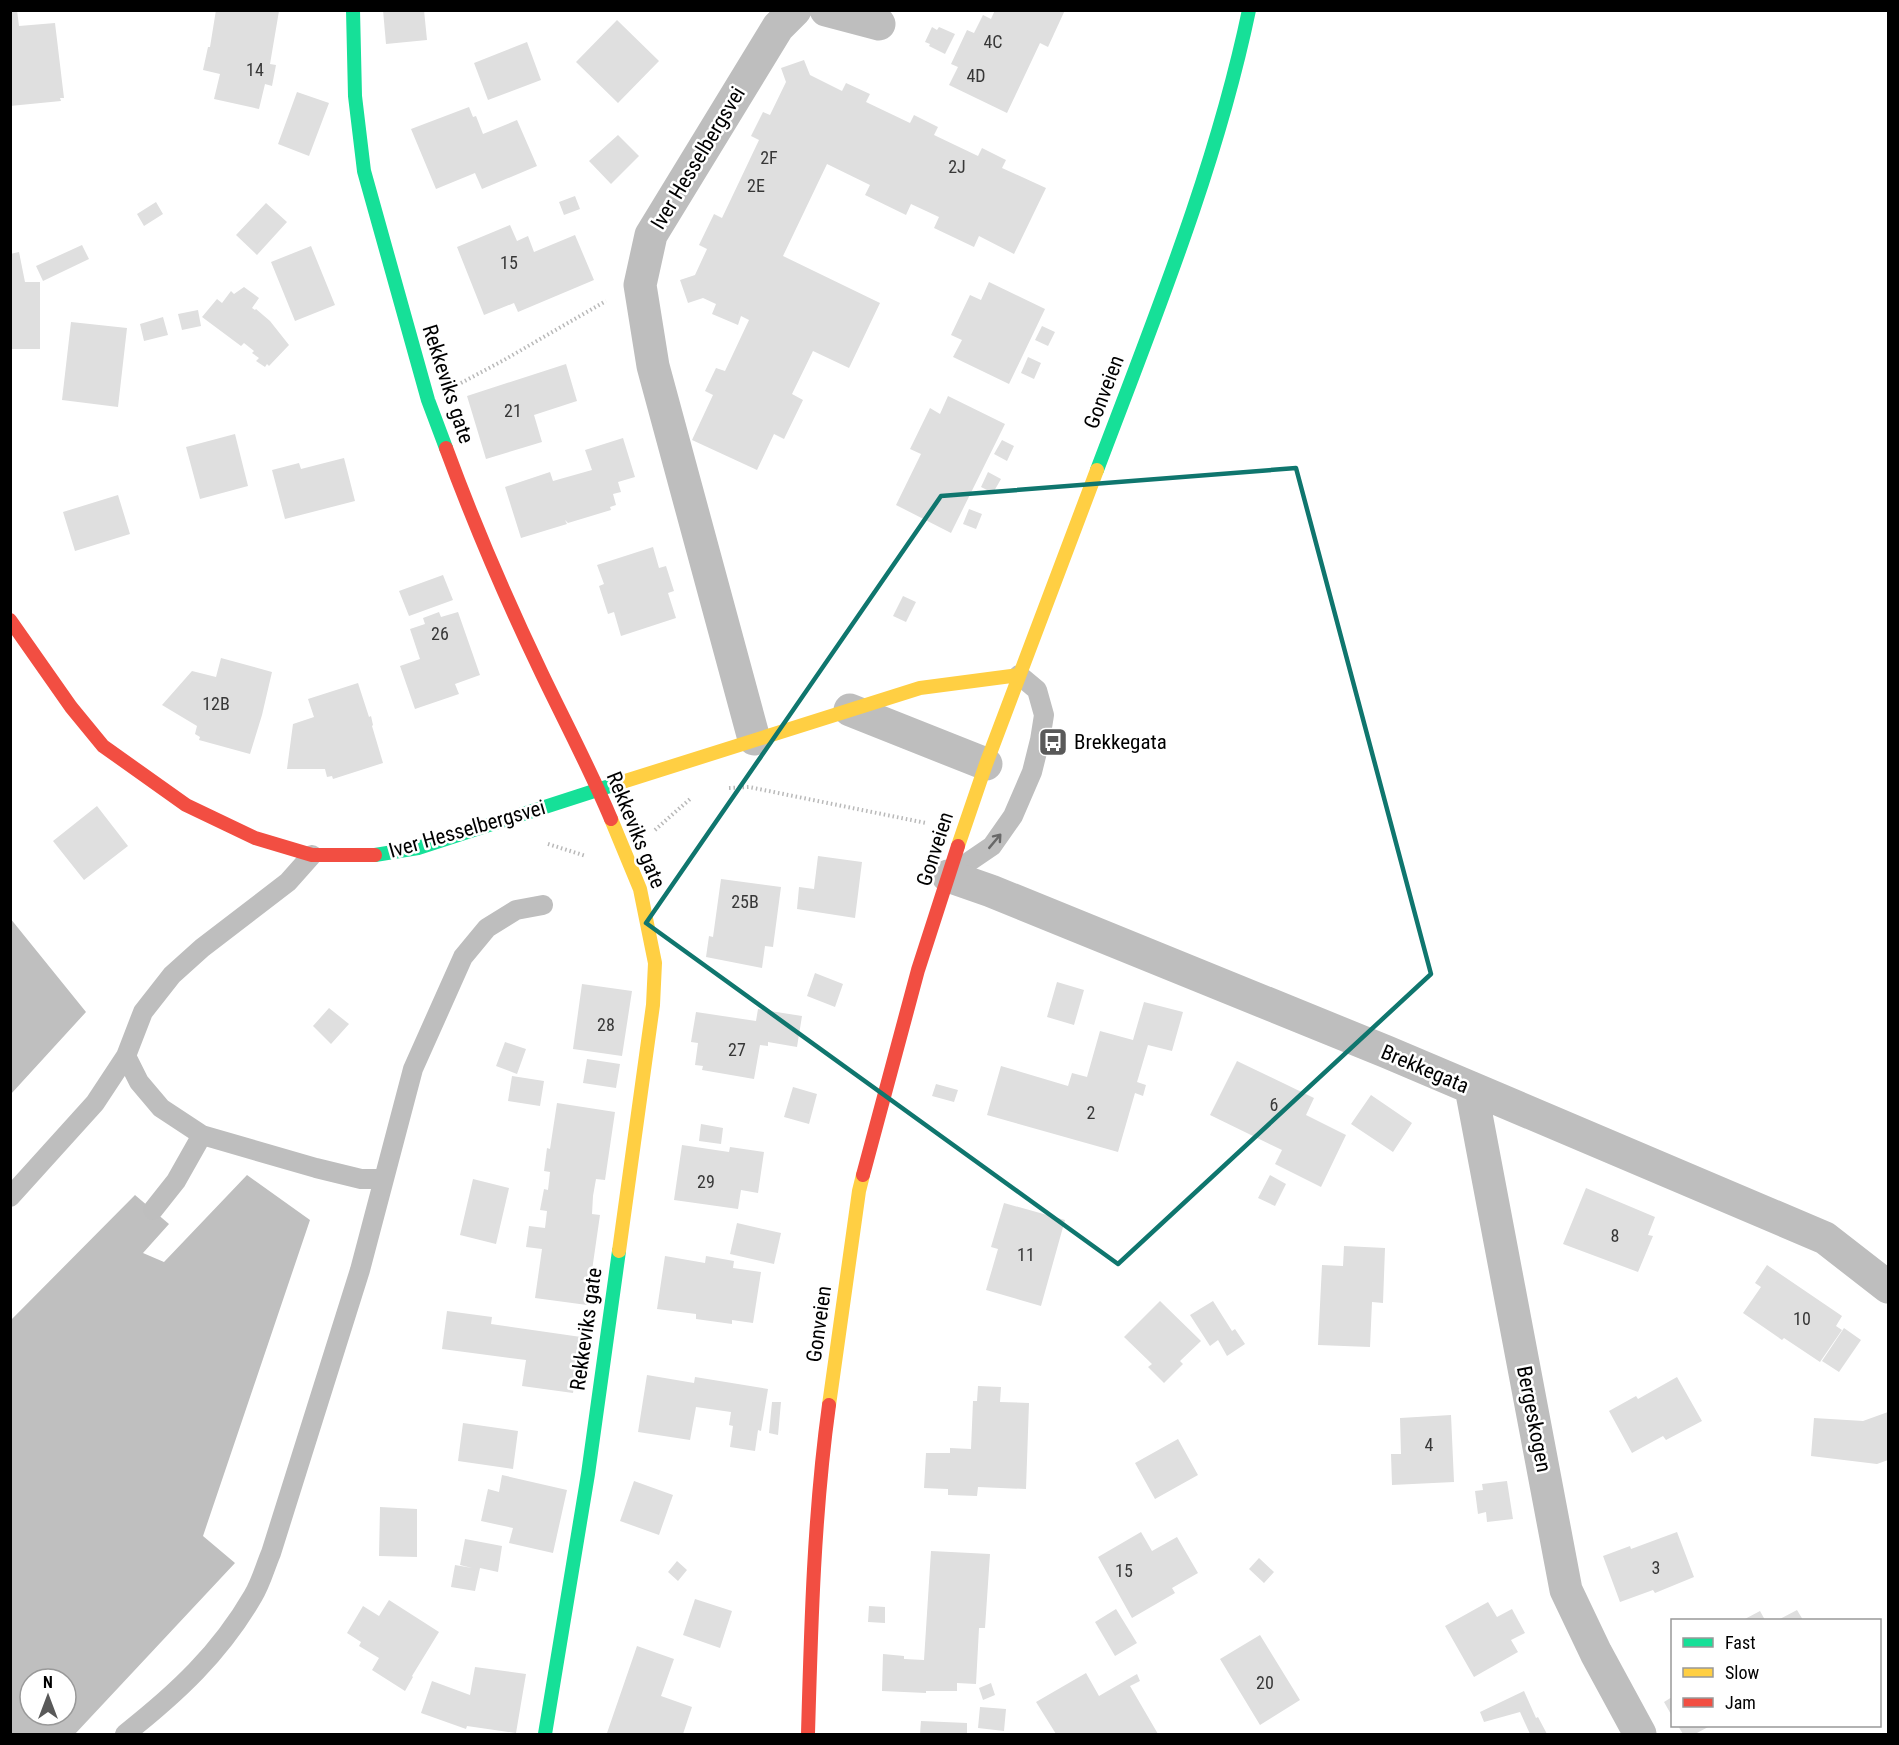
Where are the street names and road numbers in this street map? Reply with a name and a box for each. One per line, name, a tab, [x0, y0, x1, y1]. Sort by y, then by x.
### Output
street label: Iver Hesselbergsvei	[646, 83, 750, 233]
street label: Rekkeviks gate	[417, 322, 479, 447]
street label: Gonveien	[1079, 352, 1129, 432]
street label: Rekkeviks gate	[602, 768, 670, 892]
street label: Iver Hesselbergsvei	[386, 795, 548, 863]
street label: Gonveien	[912, 809, 958, 889]
street label: Brekkegata	[1378, 1040, 1472, 1098]
street label: Rekkeviks gate	[566, 1266, 607, 1392]
street label: Gonveien	[802, 1284, 836, 1364]
street label: Bergeskogen	[1512, 1364, 1556, 1474]

